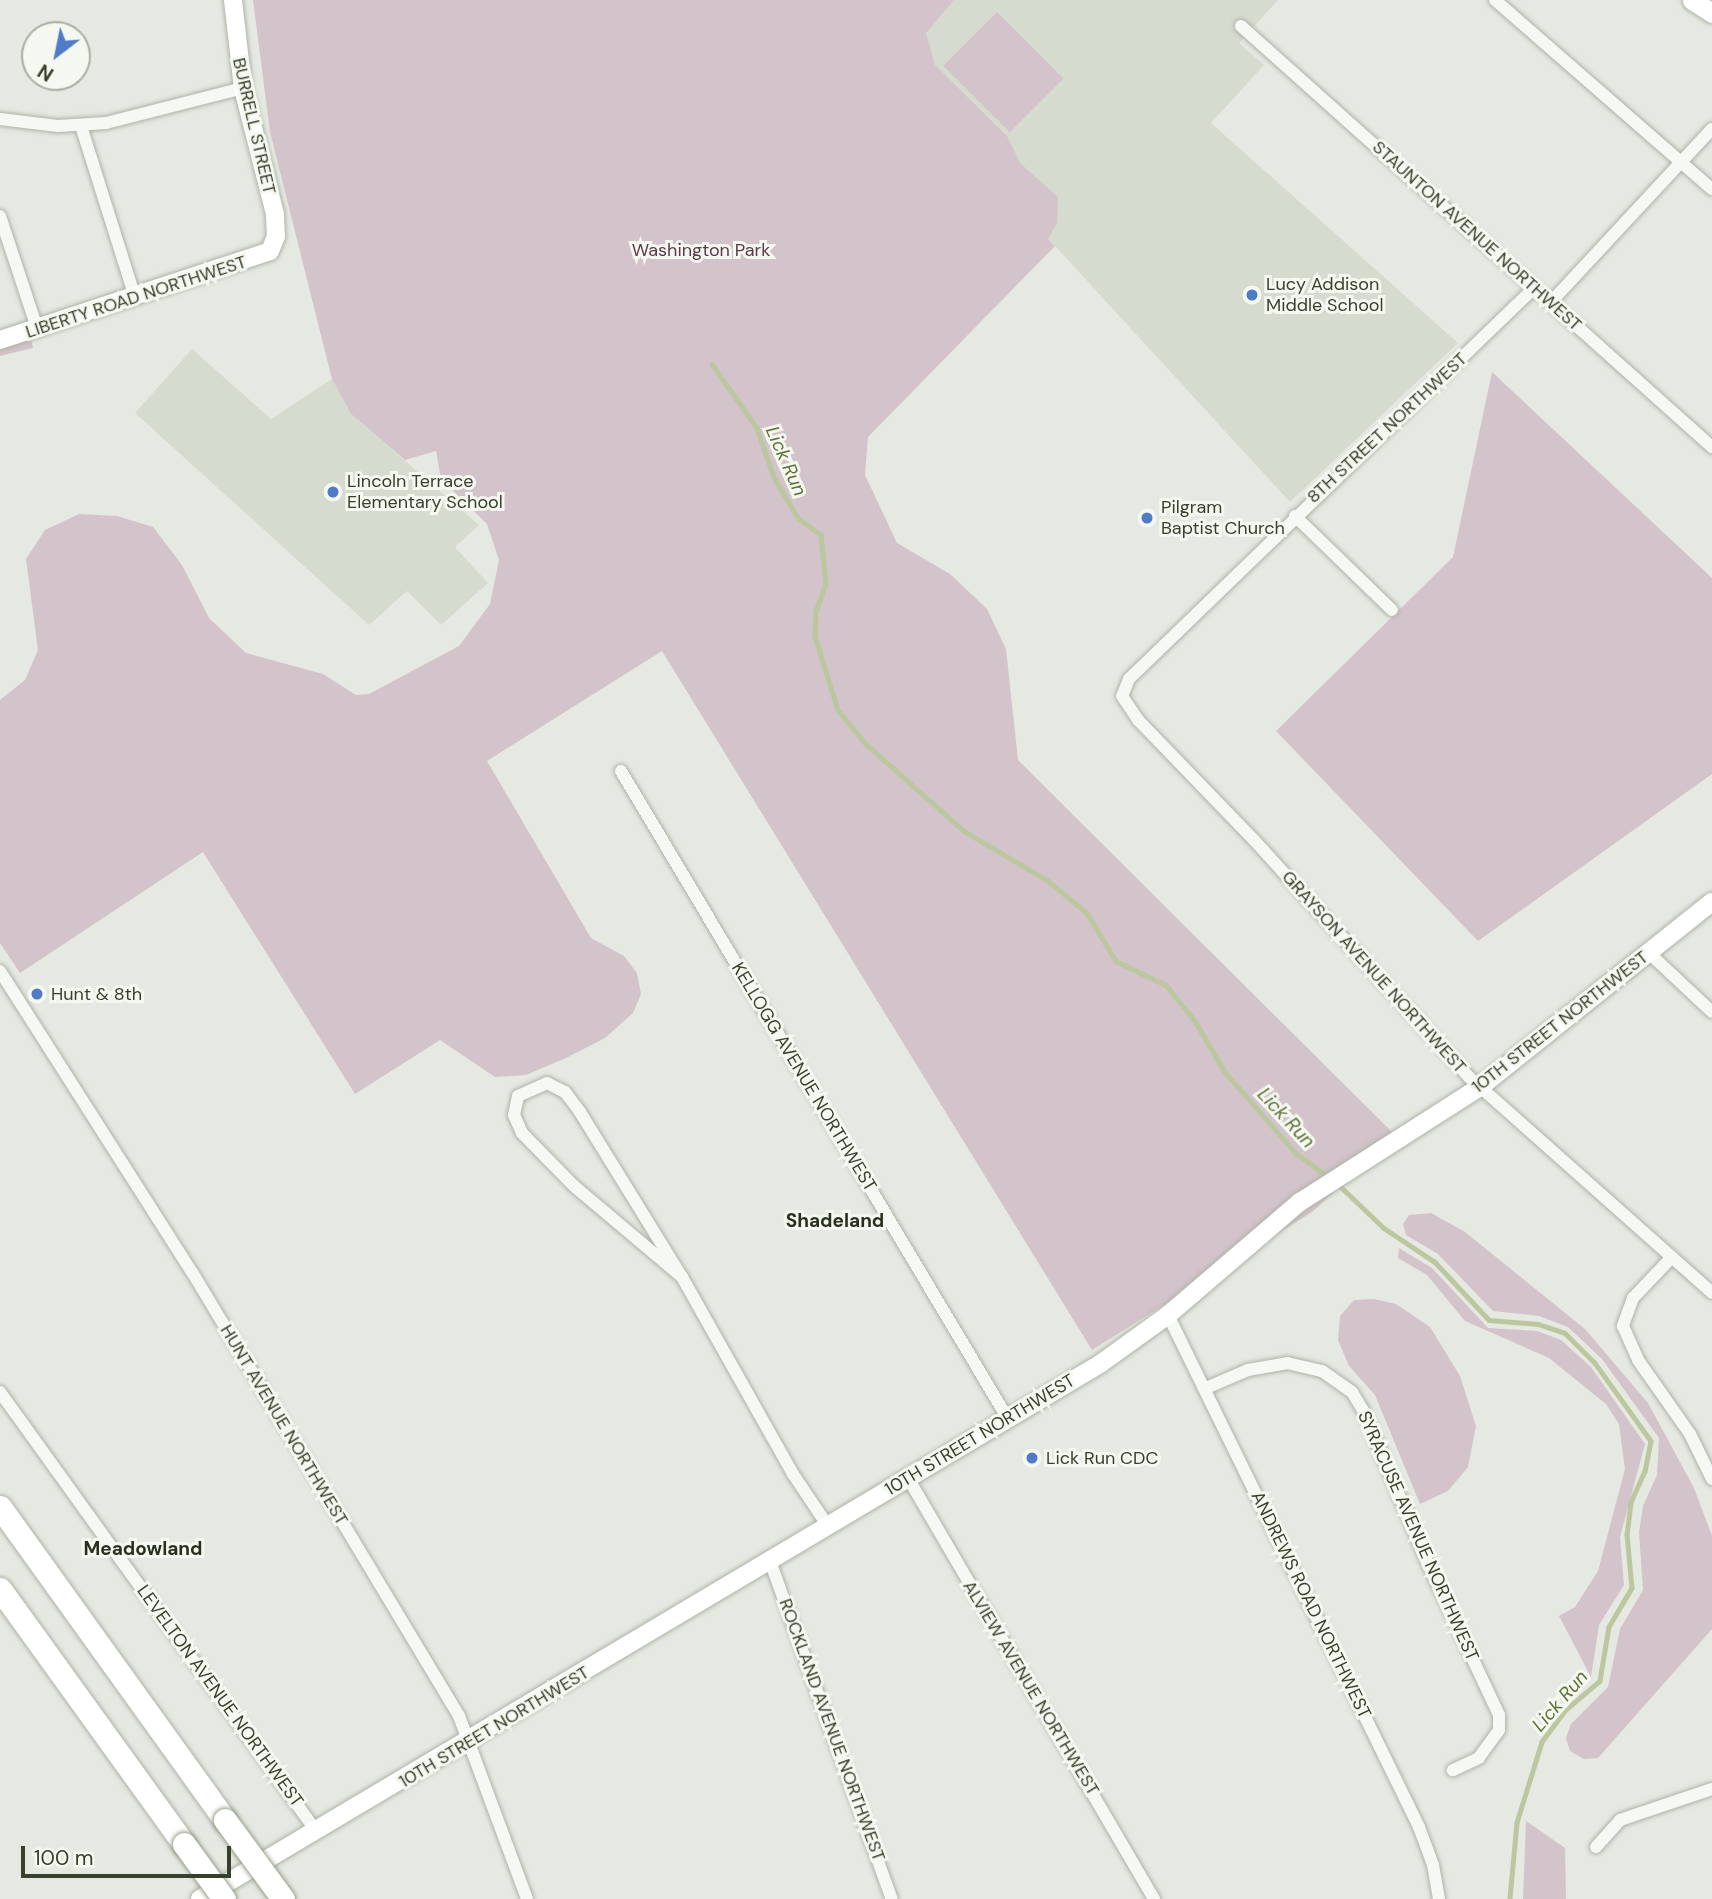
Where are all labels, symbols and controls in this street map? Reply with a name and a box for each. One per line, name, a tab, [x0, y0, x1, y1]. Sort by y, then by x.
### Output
north arrow	[21, 21, 91, 91]
street label: BURRELL STREET	[228, 56, 280, 196]
text: N	[33, 58, 58, 87]
street label: STAUNTON AVENUE NORTHWEST	[1368, 136, 1586, 336]
park label: Washington Park	[632, 239, 770, 261]
street label: LIBERTY ROAD NORTHWEST	[23, 251, 249, 343]
place label: Lucy Addison Middle School	[1266, 274, 1384, 316]
marker: Lucy Addison Middle School	[1244, 287, 1260, 303]
street label: 8TH STREET NORTHWEST	[1303, 348, 1471, 508]
water label: Lick Run	[761, 423, 811, 499]
place label: Lincoln Terrace Elementary School	[347, 471, 503, 514]
marker: Lincoln Terrace Elementary School	[325, 484, 341, 500]
place label: Pilgram Baptist Church	[1161, 497, 1285, 540]
marker: Pilgram Baptist Church	[1139, 510, 1155, 526]
street label: GRAYSON AVENUE NORTHWEST	[1277, 866, 1471, 1078]
street label: 10TH STREET NORTHWEST	[1468, 946, 1652, 1098]
street label: KELLOGG AVENUE NORTHWEST	[727, 959, 881, 1195]
place label: Hunt & 8th	[51, 983, 142, 1005]
marker: Hunt & 8th	[29, 986, 45, 1002]
water label: Lick Run	[1253, 1083, 1319, 1153]
district label: Shadeland	[786, 1210, 884, 1232]
street label: HUNT AVENUE NORTHWEST	[215, 1321, 353, 1529]
street label: 10TH STREET NORTHWEST	[881, 1370, 1079, 1500]
street label: SYRACUSE AVENUE NORTHWEST	[1353, 1408, 1483, 1664]
place label: Lick Run CDC	[1046, 1447, 1158, 1469]
marker: Lick Run CDC	[1024, 1450, 1040, 1466]
street label: ANDREWS ROAD NORTHWEST	[1246, 1488, 1376, 1722]
district label: Meadowland	[83, 1538, 203, 1560]
street label: ALVIEW AVENUE NORTHWEST	[958, 1577, 1104, 1799]
street label: LEVELTON AVENUE NORTHWEST	[132, 1581, 308, 1811]
street label: ROCKLAND AVENUE NORTHWEST	[774, 1596, 890, 1864]
street label: 10TH STREET NORTHWEST	[395, 1662, 593, 1792]
water label: Lick Run	[1527, 1666, 1593, 1736]
scale bar	[24, 1832, 234, 1876]
text: 100 m	[34, 1844, 94, 1872]

